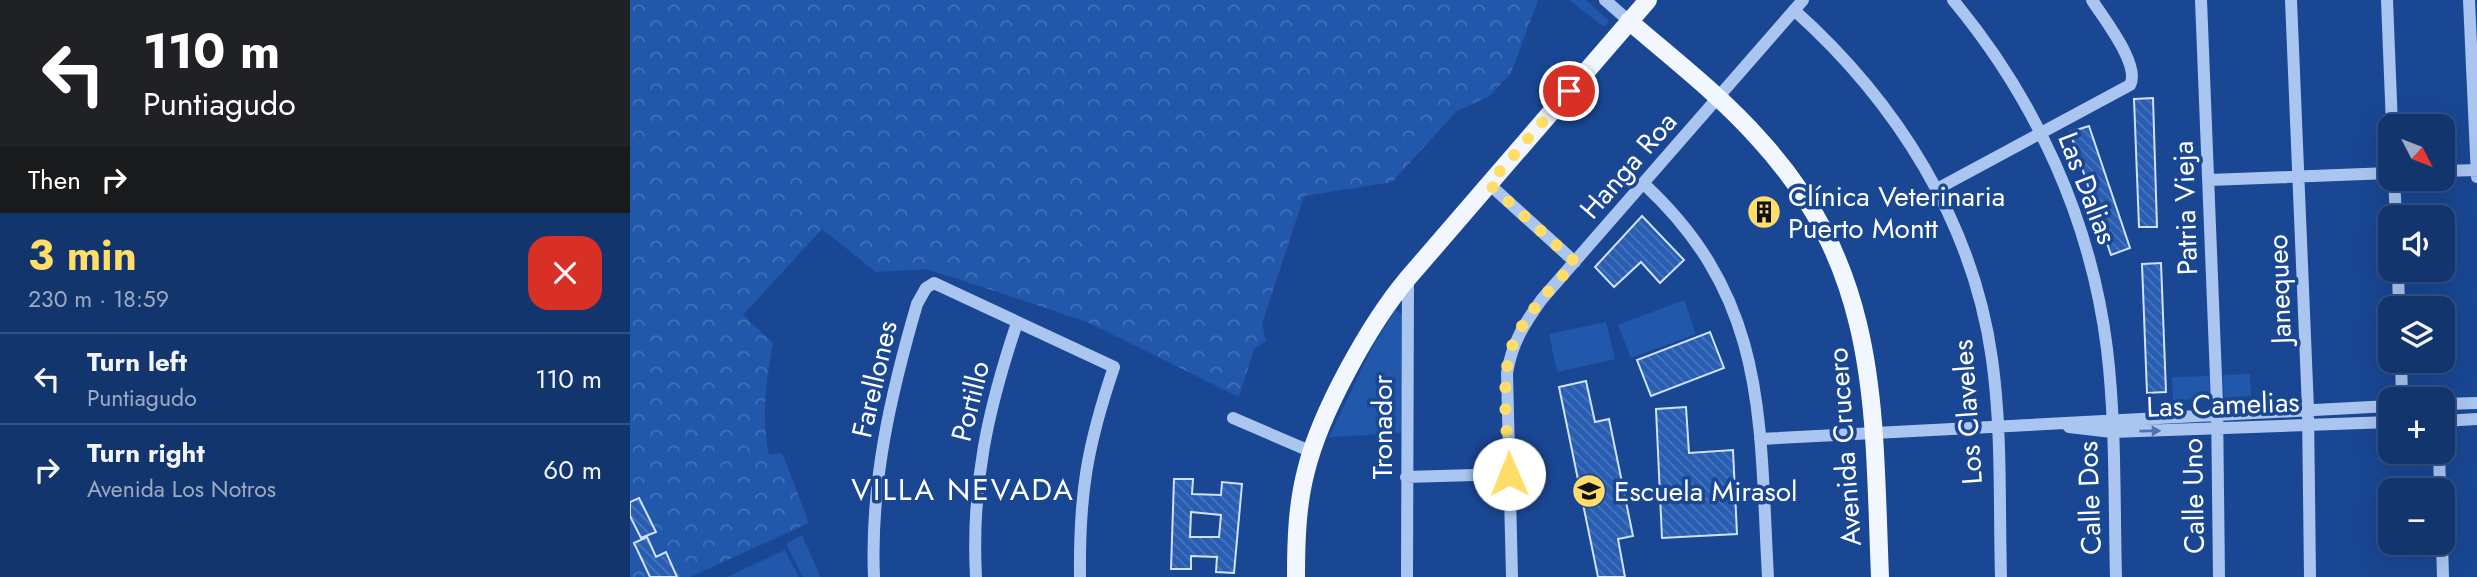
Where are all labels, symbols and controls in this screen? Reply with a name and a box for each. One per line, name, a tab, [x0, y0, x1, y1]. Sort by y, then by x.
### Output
text: 110 m	[143, 16, 280, 86]
icon: left	[28, 28, 119, 119]
pin	[1539, 61, 1599, 121]
icon: arrive	[1550, 72, 1588, 110]
text: Puntiagudo	[143, 81, 296, 127]
street label: Hanga Roa	[1570, 103, 1687, 228]
north arrow	[2378, 114, 2455, 191]
map controls	[2378, 114, 2455, 555]
street label: Las Dalias	[2047, 126, 2128, 250]
street label: Patria Vieja	[2163, 140, 2208, 276]
text: Then	[28, 161, 81, 199]
icon: right	[95, 161, 133, 199]
place label: Clínica Veterinaria Puerto Montt	[1788, 176, 2005, 249]
building icon: Clínica Veterinaria Puerto Montt	[1745, 193, 1783, 231]
button: sound	[2378, 205, 2455, 282]
text: 3 min	[28, 225, 137, 286]
street label: Janequeo	[2257, 233, 2302, 349]
button: close	[528, 236, 602, 310]
text: 230 m · 18:59	[28, 282, 169, 316]
button: layers	[2378, 296, 2455, 373]
street label: Farellones	[841, 317, 908, 442]
street label: Los Claveles	[1942, 338, 1993, 486]
text: Turn left	[87, 343, 187, 381]
street label: Avenida Crucero	[1817, 346, 1872, 548]
street label: Portillo	[941, 357, 1000, 446]
icon: left	[28, 360, 66, 398]
text: 110 m	[535, 360, 602, 398]
street label: Tronador	[1362, 374, 1403, 479]
text: Puntiagudo	[87, 381, 197, 415]
street label: Las Camelias	[2146, 381, 2300, 428]
button: +	[2378, 387, 2455, 464]
one-way arrow	[2140, 425, 2162, 437]
text: Turn right	[87, 434, 205, 472]
position arrow	[1472, 437, 1546, 511]
street label: Calle Uno	[2172, 438, 2215, 554]
street label: Calle Dos	[2067, 440, 2112, 556]
icon: right	[28, 451, 66, 489]
text: 60 m	[543, 451, 602, 489]
district label: VILLA NEVADA	[851, 468, 1075, 511]
place label: Escuela Mirasol	[1614, 471, 1798, 512]
text: Avenida Los Notros	[87, 472, 276, 506]
school or university icon: Escuela Mirasol	[1570, 472, 1608, 510]
button: −	[2378, 478, 2455, 555]

